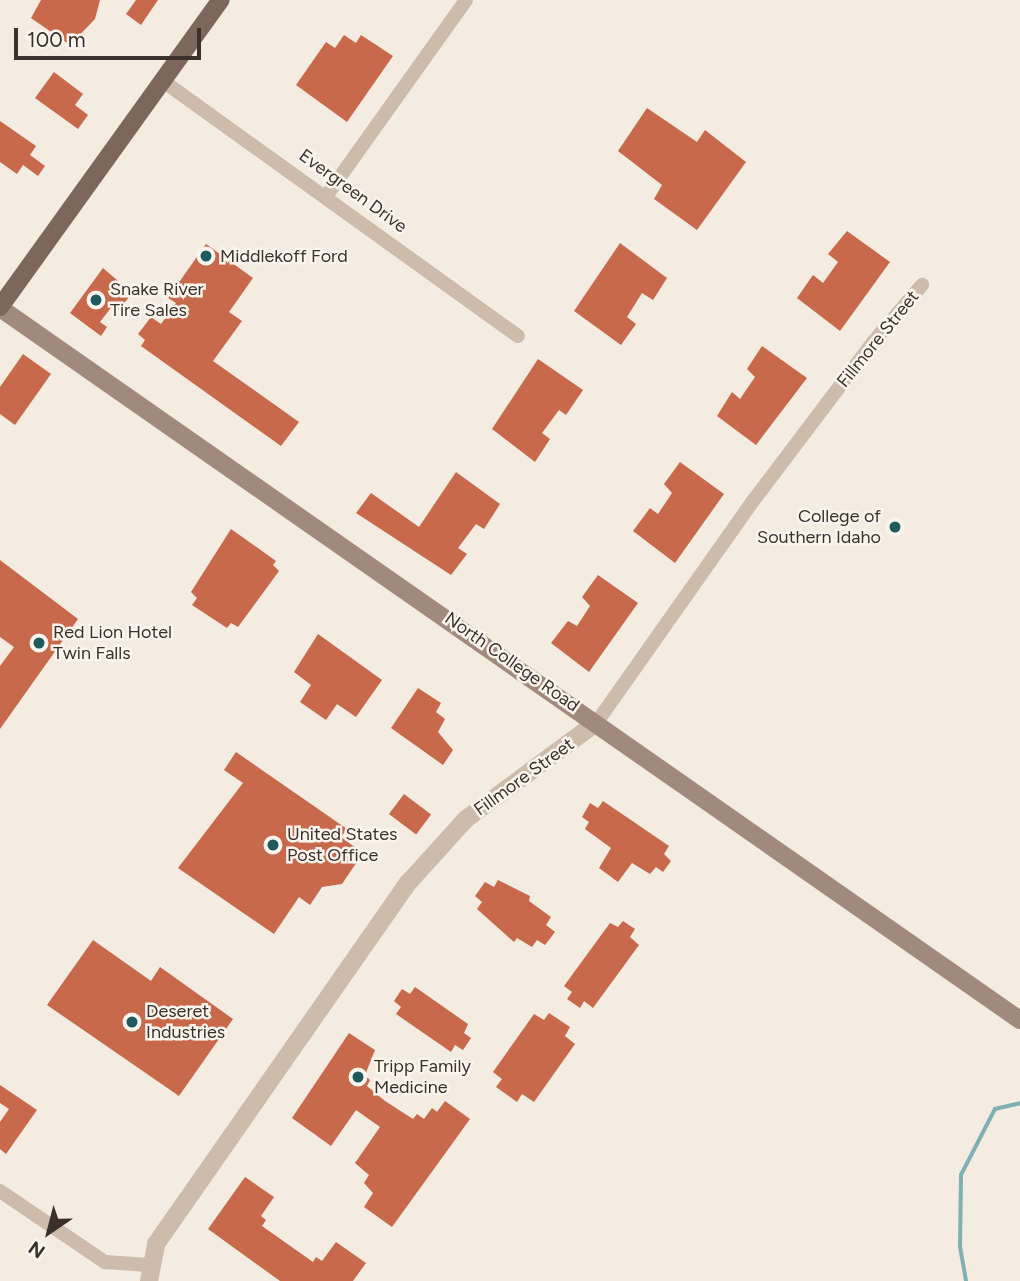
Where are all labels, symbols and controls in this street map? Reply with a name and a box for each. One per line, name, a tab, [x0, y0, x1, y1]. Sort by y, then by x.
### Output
scale bar	[18, 14, 205, 58]
text: 100 m	[27, 27, 86, 52]
street label: Evergreen Drive	[295, 145, 411, 237]
place label: Middlekoff Ford	[220, 245, 348, 267]
marker: Middlekoff Ford	[198, 248, 214, 264]
place label: Snake River Tire Sales	[110, 279, 204, 322]
street label: Fillmore Street	[832, 286, 924, 392]
marker: Snake River Tire Sales	[88, 292, 104, 308]
place label: College of Southern Idaho	[757, 506, 881, 548]
marker: College of Southern Idaho	[887, 519, 903, 535]
street label: North College Road	[441, 607, 583, 717]
place label: Red Lion Hotel Twin Falls	[53, 622, 172, 664]
marker: Red Lion Hotel Twin Falls	[31, 635, 47, 651]
street label: Fillmore Street	[470, 733, 578, 821]
place label: United States Post Office	[287, 824, 397, 866]
marker: United States Post Office	[265, 837, 281, 853]
place label: Deseret Industries	[146, 1001, 225, 1044]
marker: Deseret Industries	[124, 1014, 140, 1030]
place label: Tripp Family Medicine	[374, 1056, 471, 1098]
marker: Tripp Family Medicine	[348, 1067, 368, 1087]
north arrow	[14, 1197, 84, 1267]
text: N	[24, 1236, 49, 1263]

